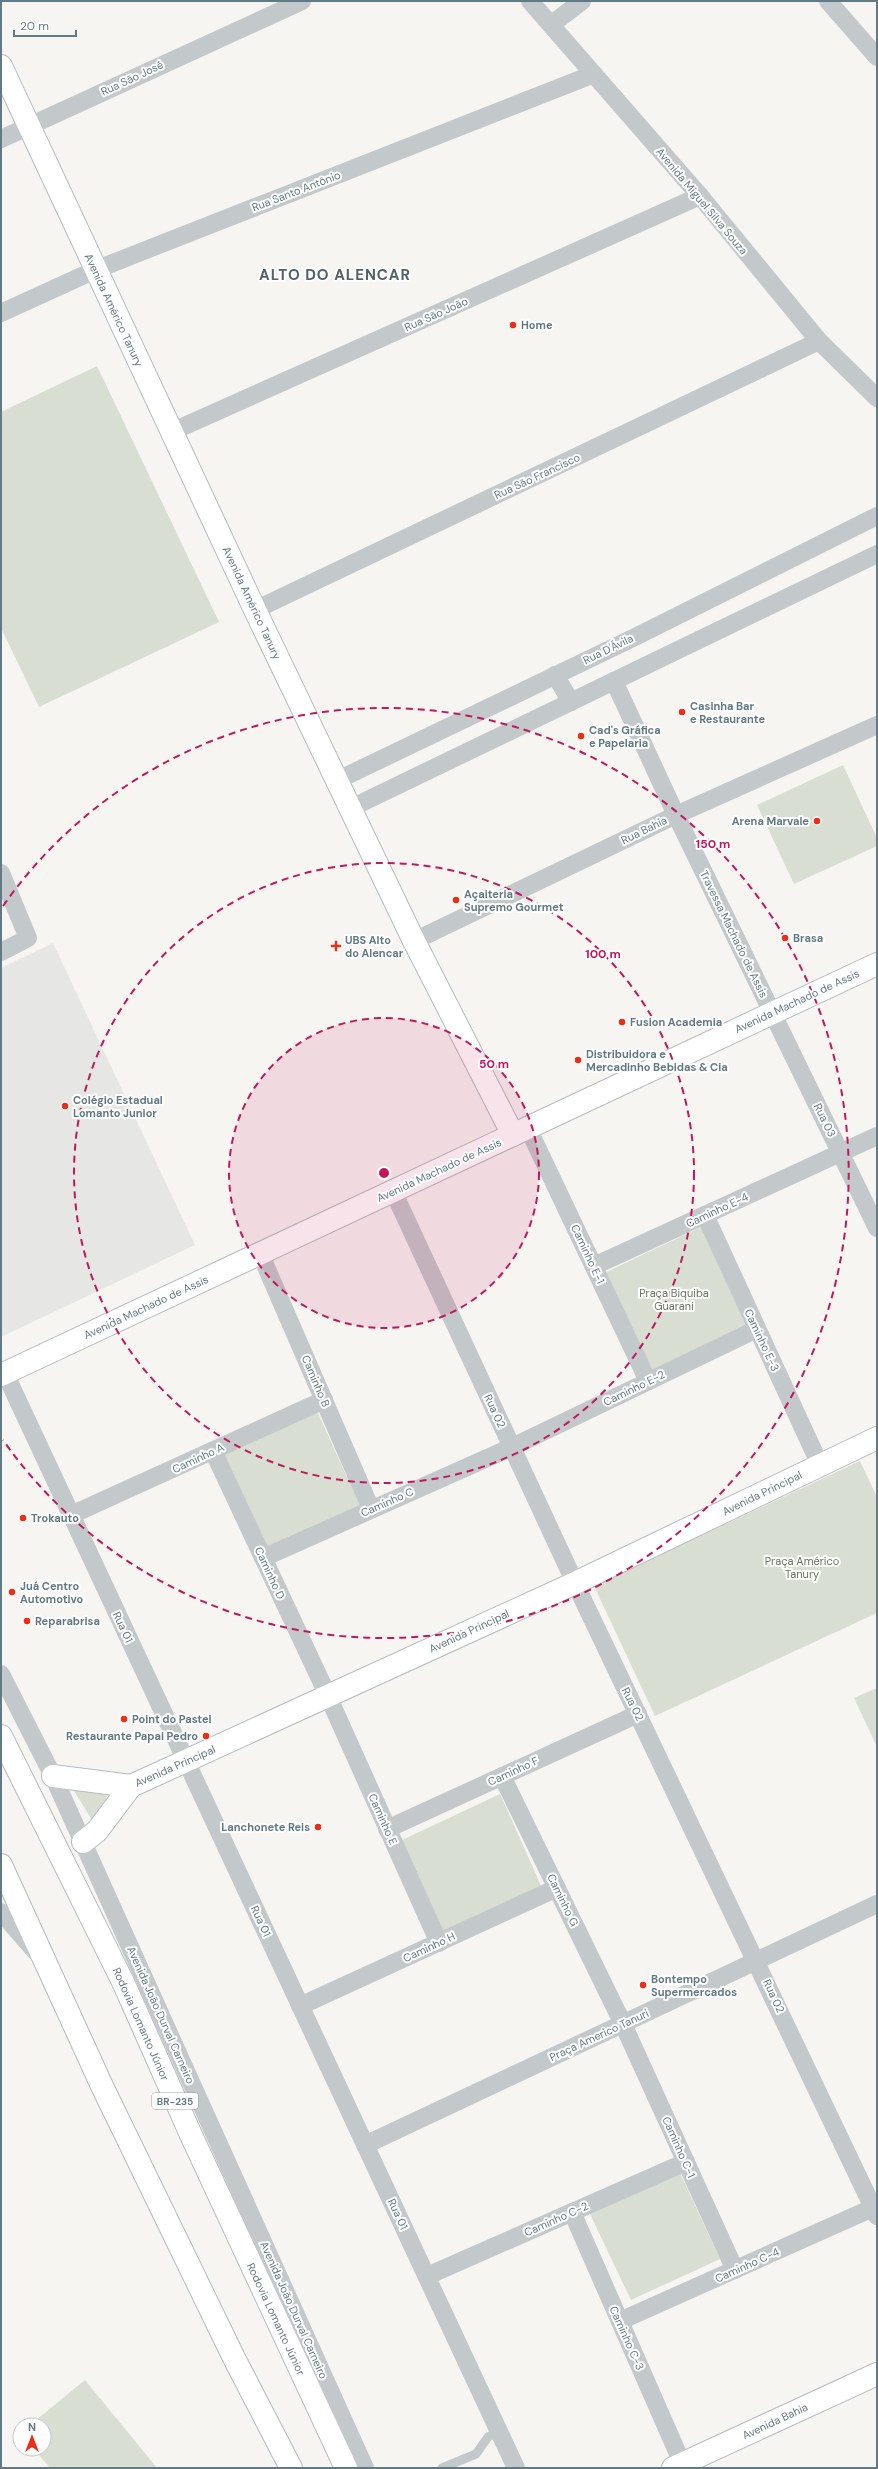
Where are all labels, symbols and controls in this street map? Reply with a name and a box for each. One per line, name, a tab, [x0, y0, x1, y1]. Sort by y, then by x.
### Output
scale bar	[14, 12, 76, 38]
text: 20 m	[20, 18, 49, 34]
street label: Rua São José	[99, 57, 165, 99]
street label: Avenida Miguel Silva Souza	[653, 145, 751, 257]
street label: Rua Santo Antônio	[250, 168, 342, 214]
street label: Avenida Américo Tanury	[82, 251, 146, 369]
district label: ALTO DO ALENCAR	[259, 265, 411, 285]
street label: Rua São João	[402, 294, 470, 334]
place label: Home	[521, 318, 553, 332]
marker: Home	[508, 320, 518, 330]
street label: Rua São Francisco	[492, 450, 582, 502]
street label: Avenida Américo Tanury	[220, 544, 284, 662]
street label: Rua D'Ávila	[581, 631, 635, 667]
place label: Casinha Bar e Restaurante	[690, 699, 765, 726]
marker: Casinha Bar e Restaurante	[677, 707, 687, 717]
place label: Cad's Gráfica e Papelaria	[589, 723, 661, 750]
marker: Cad's Gráfica e Papelaria	[576, 731, 586, 741]
street label: Rua Bahia	[619, 813, 669, 847]
place label: Arena Marvale	[732, 814, 809, 828]
marker: Arena Marvale	[812, 816, 822, 826]
text: 150 m	[696, 836, 730, 852]
street label: Travessa Machado de Assis	[697, 868, 771, 1000]
place label: Açaiteria Supremo Gourmet	[464, 887, 564, 914]
marker: Açaiteria Supremo Gourmet	[451, 895, 461, 905]
place label: Brasa	[793, 931, 823, 945]
place label: UBS Alto do Alencar	[345, 933, 404, 960]
marker: Brasa	[780, 933, 790, 943]
marker: UBS Alto do Alencar	[330, 940, 342, 952]
text: 100 m	[585, 946, 621, 962]
street label: Avenida Machado de Assis	[732, 966, 862, 1036]
place label: Fusion Academia	[630, 1015, 722, 1029]
marker: Fusion Academia	[617, 1017, 627, 1027]
place label: Distribuidora e Mercadinho Bebidas & Cia	[586, 1047, 728, 1074]
marker: Distribuidora e Mercadinho Bebidas & Cia	[573, 1055, 583, 1065]
text: 50 m	[479, 1056, 509, 1072]
place label: Colégio Estadual Lomanto Junior	[73, 1093, 163, 1120]
marker: Colégio Estadual Lomanto Junior	[60, 1101, 70, 1111]
street label: Rua 03	[811, 1101, 839, 1139]
street label: Avenida Machado de Assis	[374, 1135, 504, 1205]
centre of rings	[377, 1166, 391, 1180]
street label: Caminho E-4	[684, 1189, 751, 1231]
street label: Caminho E-1	[568, 1222, 608, 1286]
street label: Avenida Machado de Assis	[81, 1272, 211, 1342]
park label: Praça Biquiba Guarani	[639, 1286, 709, 1313]
street label: Caminho E-3	[741, 1307, 783, 1373]
street label: Caminho B	[299, 1353, 333, 1409]
street label: Caminho E-2	[601, 1367, 667, 1409]
street label: Rua 02	[481, 1392, 509, 1430]
street label: Caminho A	[170, 1440, 226, 1476]
street label: Avenida Principal	[720, 1468, 804, 1518]
street label: Caminho C	[358, 1484, 416, 1520]
place label: Trokauto	[31, 1511, 79, 1525]
marker: Trokauto	[18, 1513, 28, 1523]
street label: Caminho D	[252, 1545, 288, 1602]
park label: Praça Américo Tanury	[765, 1554, 839, 1581]
place label: Juá Centro Automotivo	[20, 1579, 83, 1606]
marker: Juá Centro Automotivo	[7, 1587, 17, 1597]
street label: Avenida Principal	[427, 1606, 511, 1656]
street label: Rua 01	[110, 1609, 136, 1645]
place label: Reparabrisa	[35, 1614, 100, 1628]
marker: Reparabrisa	[22, 1616, 32, 1626]
street label: Rua 02	[619, 1685, 647, 1723]
place label: Point do Pastel	[132, 1712, 212, 1726]
marker: Point do Pastel	[119, 1714, 129, 1724]
place label: Restaurante Papai Pedro	[66, 1729, 198, 1743]
marker: Restaurante Papai Pedro	[201, 1731, 211, 1741]
street label: Avenida Principal	[132, 1742, 218, 1790]
street label: Caminho F	[485, 1753, 541, 1789]
street label: Caminho E	[365, 1791, 401, 1847]
place label: Lanchonete Reis	[221, 1820, 310, 1834]
marker: Lanchonete Reis	[313, 1822, 323, 1832]
street label: Caminho G	[544, 1871, 582, 1929]
street label: Rua 01	[248, 1903, 274, 1939]
street label: Caminho H	[401, 1929, 457, 1965]
street label: Avenida João Durval Carneiro	[124, 1944, 198, 2086]
street label: Rodovia Lomanto Júnior	[110, 1965, 172, 2083]
place label: Bontempo Supermercados	[651, 1972, 737, 1999]
street label: Rua 02	[760, 1977, 788, 2015]
marker: Bontempo Supermercados	[638, 1980, 648, 1990]
street label: Praça Americo Tanuri	[547, 2006, 651, 2064]
road number: BR-235	[152, 2093, 198, 2109]
street label: Caminho C-1	[659, 2114, 699, 2180]
street label: Rua 01	[385, 2196, 411, 2232]
street label: Caminho C-2	[522, 2199, 590, 2239]
street label: Avenida João Durval Carneiro	[257, 2239, 331, 2381]
street label: Caminho C-4	[713, 2244, 782, 2285]
street label: Rodovia Lomanto Júnior	[244, 2261, 308, 2377]
street label: Caminho C-3	[607, 2304, 647, 2372]
street label: Avenida Bahia	[740, 2400, 810, 2442]
north arrow	[12, 2417, 52, 2457]
text: N	[28, 2420, 36, 2434]

